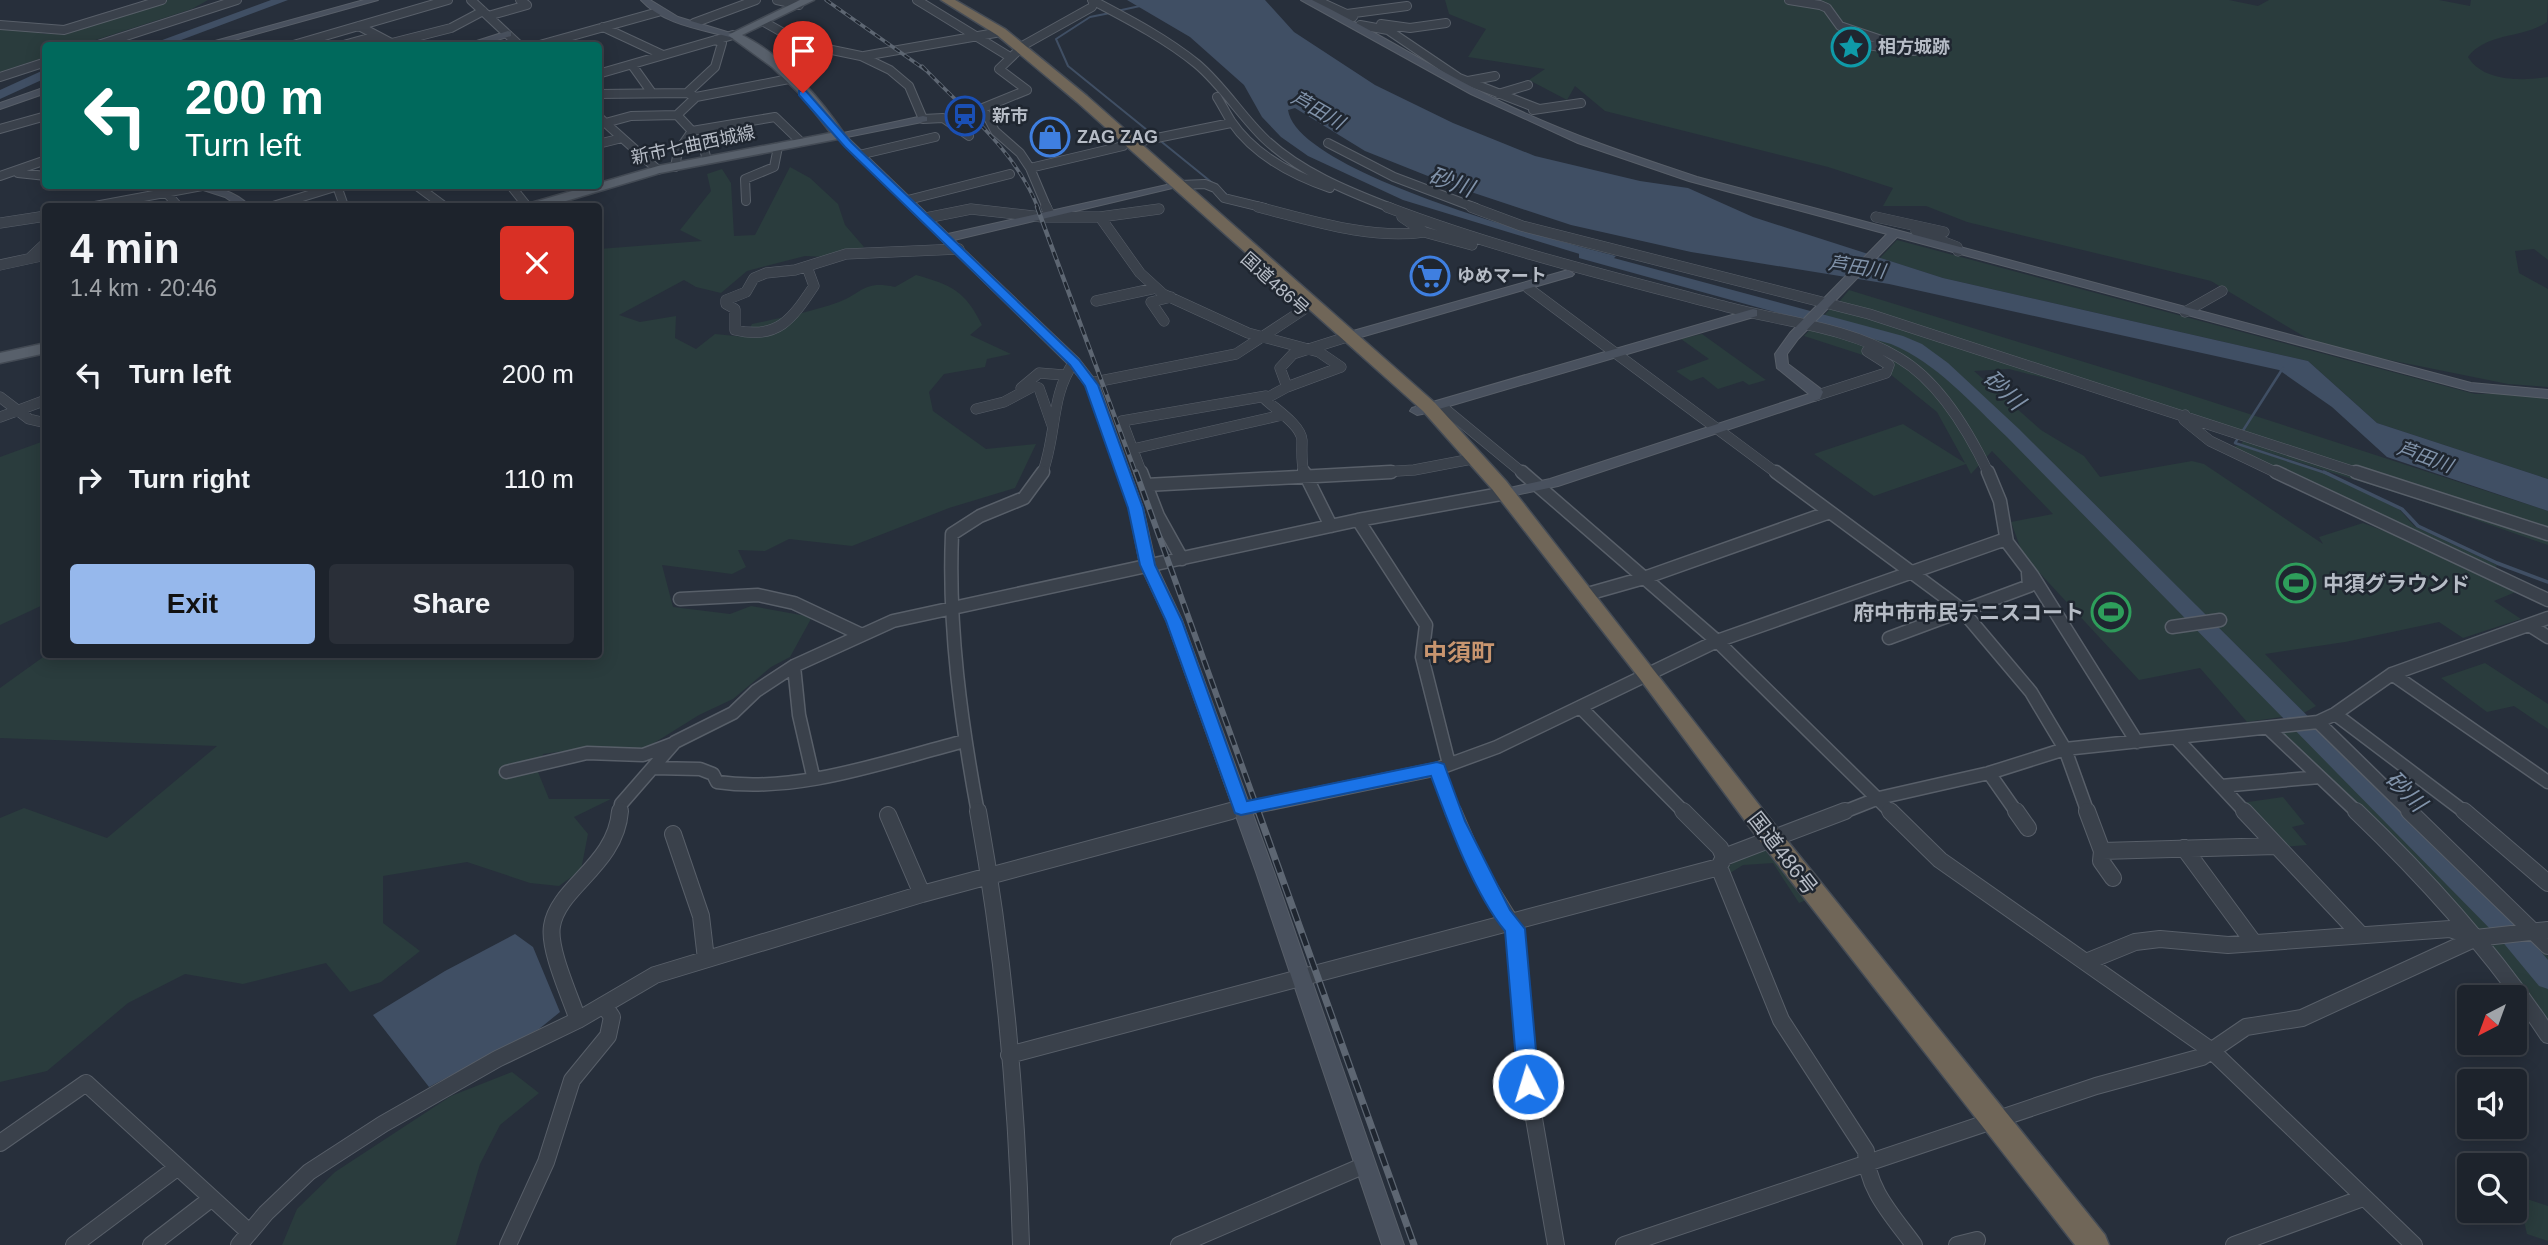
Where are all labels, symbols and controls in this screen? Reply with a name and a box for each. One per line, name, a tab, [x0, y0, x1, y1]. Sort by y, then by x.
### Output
pin	[773, 21, 833, 93]
place icon: 相方城跡	[1830, 26, 1872, 68]
icon: arrive	[784, 32, 822, 70]
place label: 相方城跡	[1878, 37, 1950, 57]
icon: left	[70, 70, 161, 161]
text: 200 m	[185, 70, 324, 124]
water label: 芦田川	[1288, 87, 1350, 134]
station icon: 新市	[944, 95, 986, 137]
place label: 新市	[992, 106, 1028, 126]
shop icon: ZAG ZAG	[1029, 116, 1071, 158]
street label: 新市七曲西城線	[629, 122, 757, 168]
text: Turn left	[185, 127, 301, 163]
place label: ZAG ZAG	[1077, 127, 1158, 147]
water label: 砂川	[1425, 162, 1480, 203]
text: 4 min	[70, 225, 180, 272]
button: close	[500, 226, 574, 300]
street label: 国道486号	[1237, 248, 1313, 320]
water label: 芦田川	[1827, 252, 1889, 282]
supermarket icon: ゆめマート	[1409, 255, 1451, 297]
place label: ゆめマート	[1457, 266, 1547, 286]
text: 1.4 km · 20:46	[70, 275, 217, 301]
icon: left	[70, 356, 108, 394]
text: Turn left	[129, 359, 231, 389]
text: 200 m	[502, 359, 574, 389]
water label: 砂川	[1978, 365, 2032, 417]
water label: 芦田川	[2395, 437, 2457, 477]
icon: right	[70, 461, 108, 499]
text: Turn right	[129, 464, 250, 494]
text: 110 m	[504, 464, 574, 494]
sports icon: 中須グラウンド	[2275, 562, 2317, 604]
button: Exit	[70, 564, 315, 644]
button: Share	[329, 564, 574, 644]
place label: 中須グラウンド	[2323, 572, 2470, 595]
sports icon: 府中市市民テニスコート	[2090, 591, 2132, 633]
place label: 府中市市民テニスコート	[1853, 601, 2084, 624]
district label: 中須町	[1423, 639, 1495, 666]
water label: 砂川	[2381, 766, 2434, 819]
street label: 国道486号	[1744, 807, 1822, 899]
north arrow	[2457, 985, 2527, 1055]
map controls	[2457, 985, 2527, 1223]
position arrow	[1491, 1047, 1565, 1121]
button: sound	[2457, 1069, 2527, 1139]
button: search	[2457, 1153, 2527, 1223]

